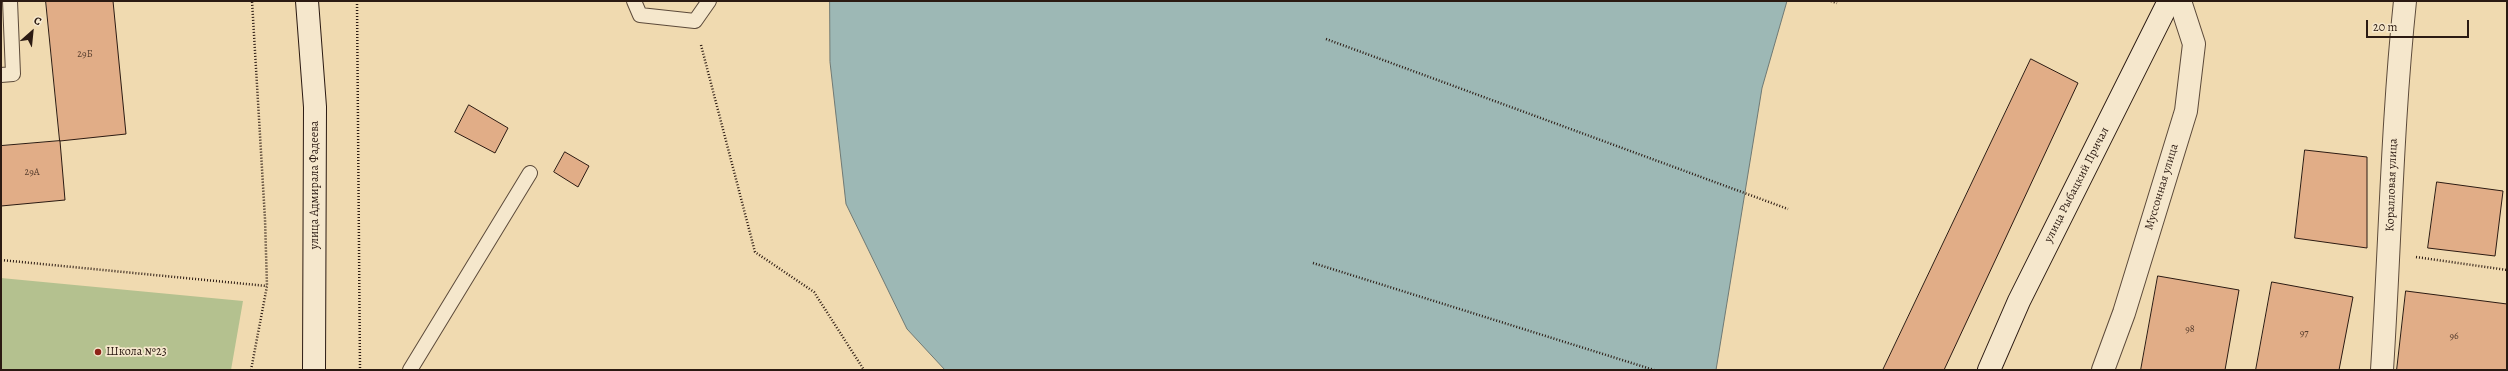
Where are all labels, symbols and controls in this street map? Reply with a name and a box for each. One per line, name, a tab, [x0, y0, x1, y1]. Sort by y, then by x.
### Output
north arrow	[12, 12, 52, 52]
scale bar	[2368, 12, 2471, 38]
text: С	[31, 13, 44, 29]
text: 20 m	[2373, 19, 2397, 35]
house number: 29Б	[77, 49, 93, 61]
street label: улица Адмирала Фадеева	[308, 121, 322, 249]
street label: улица Рыбацкий Причал	[2042, 125, 2112, 245]
street label: Коралловая улица	[2383, 138, 2401, 232]
street label: Муссонная улица	[2142, 142, 2182, 232]
house number: 29А	[24, 167, 40, 179]
house number: 98	[2185, 324, 2195, 336]
house number: 97	[2300, 328, 2308, 340]
house number: 96	[2449, 331, 2459, 343]
place label: Школа №23	[106, 345, 167, 359]
marker: Школа №23	[93, 347, 103, 357]

